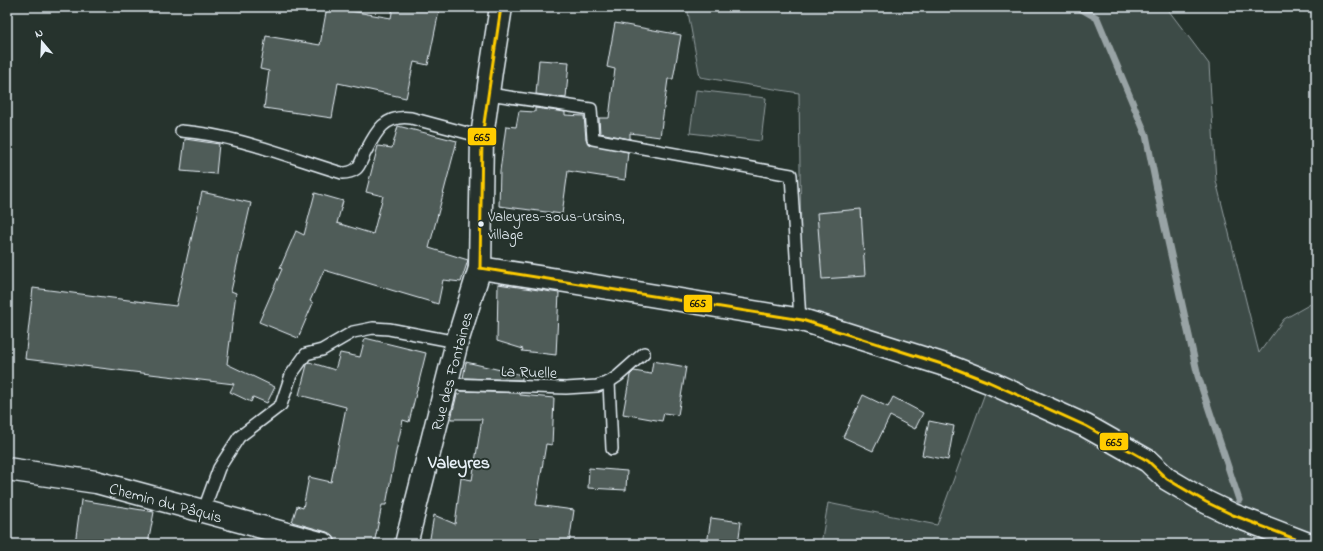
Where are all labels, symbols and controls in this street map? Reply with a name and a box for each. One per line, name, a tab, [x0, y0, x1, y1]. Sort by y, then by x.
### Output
north arrow	[22, 22, 62, 62]
text: N	[33, 25, 45, 42]
line badge: 665	[467, 127, 497, 146]
text: 665	[473, 130, 491, 146]
place label: Valeyres-sous-Ursins, village	[487, 206, 625, 247]
marker: Valeyres-sous-Ursins, village	[476, 219, 486, 229]
line badge: 665	[683, 294, 713, 313]
text: 665	[689, 296, 707, 312]
street label: Rue des Fontaines	[425, 309, 480, 434]
street label: La Ruelle	[500, 360, 558, 386]
line badge: 665	[1099, 432, 1129, 451]
text: 665	[1105, 435, 1123, 451]
district label: Valeyres	[427, 451, 490, 478]
street label: Chemin du Pâquis	[106, 477, 225, 531]

